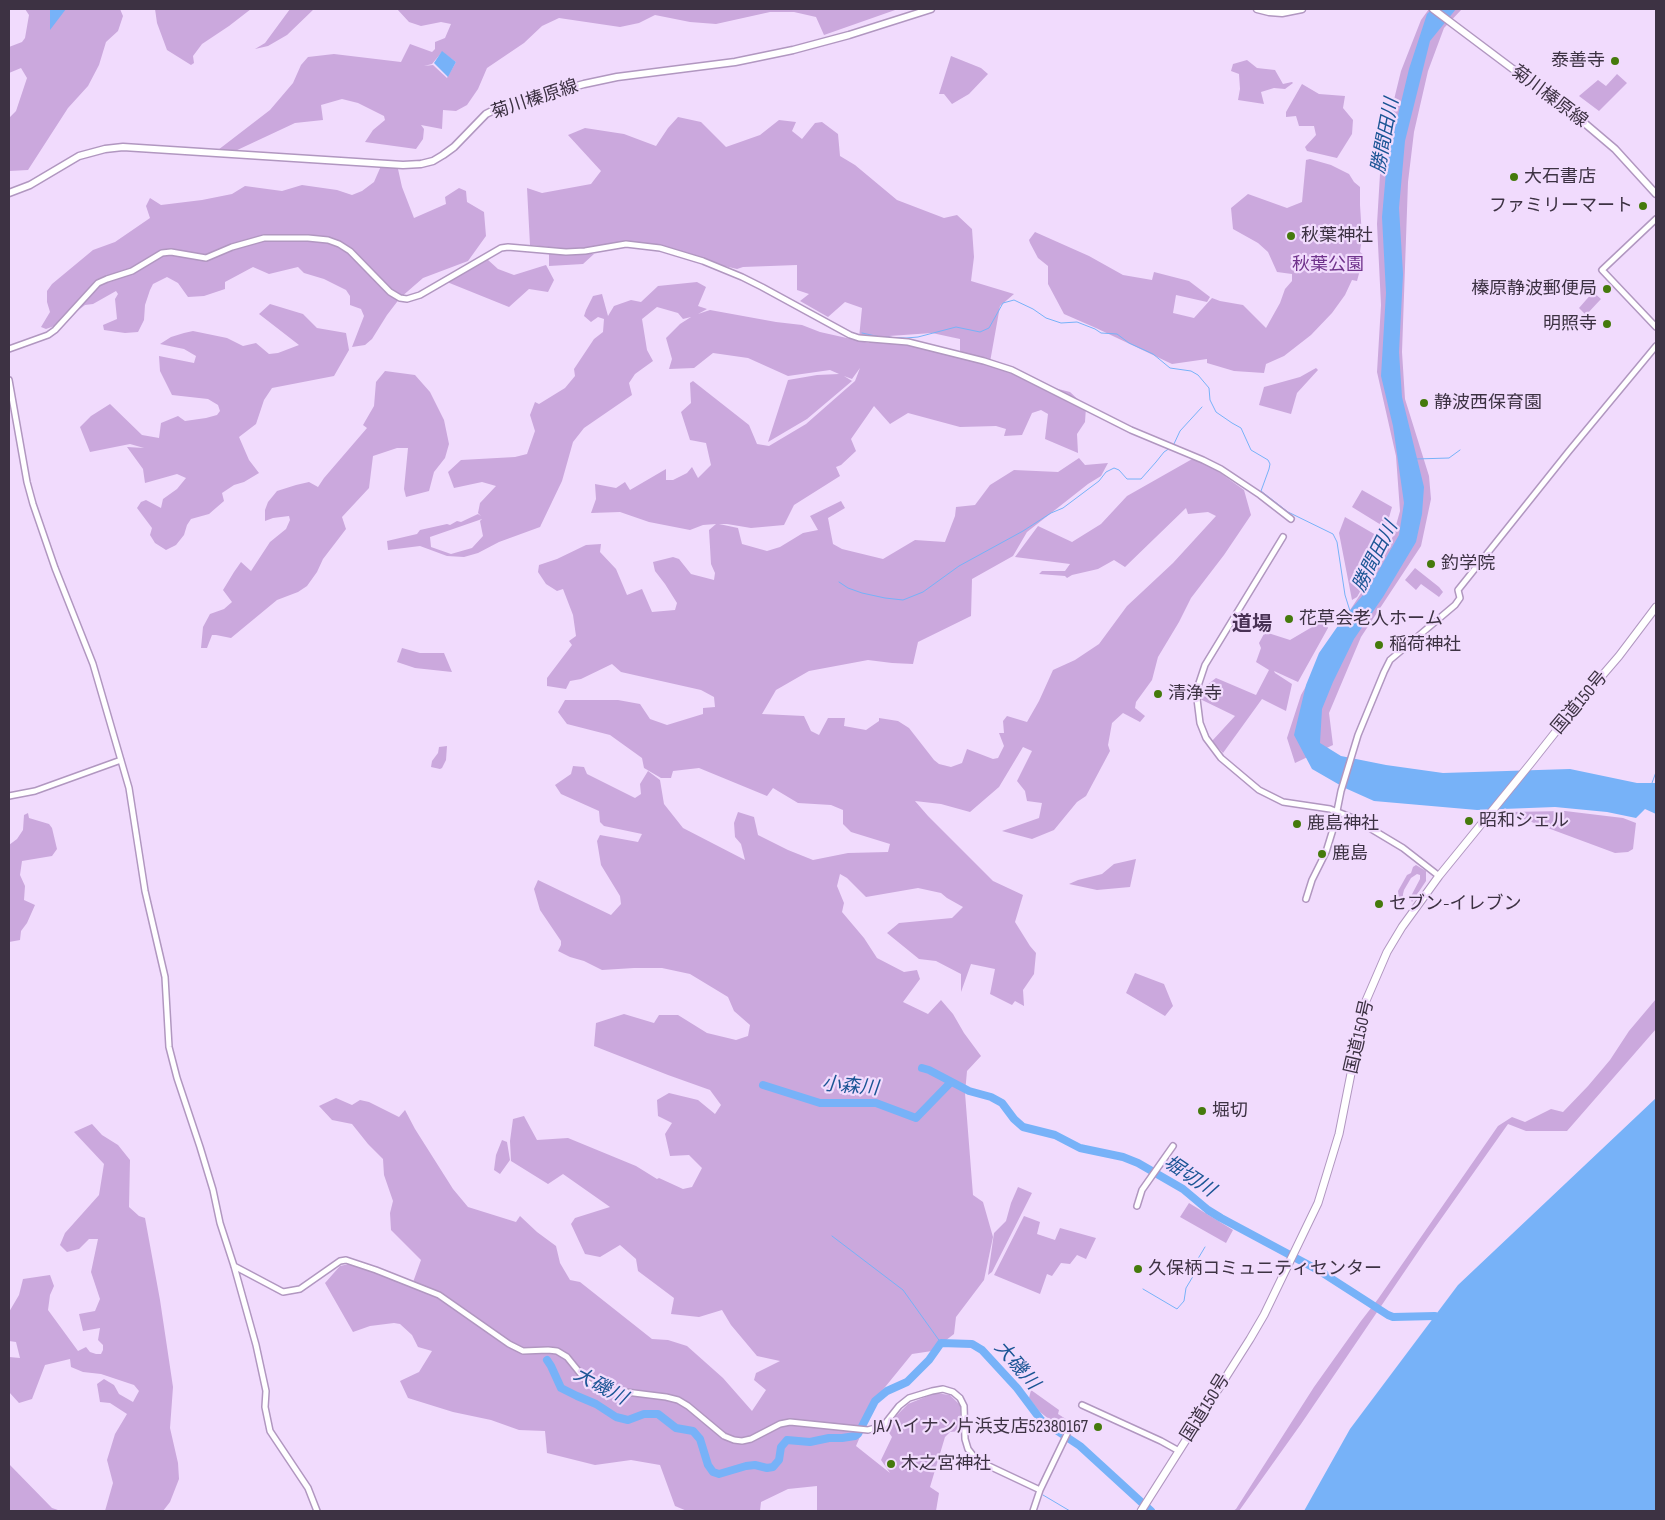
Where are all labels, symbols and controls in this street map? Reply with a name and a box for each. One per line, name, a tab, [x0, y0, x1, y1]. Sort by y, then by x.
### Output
place label: 泰善寺	[1551, 50, 1605, 72]
marker: 泰善寺	[1609, 55, 1621, 67]
street label: 菊川榛原線	[1507, 61, 1591, 133]
street label: 菊川榛原線	[489, 76, 581, 124]
water label: 勝間田川	[1368, 97, 1404, 175]
place label: 大石書店	[1524, 166, 1596, 188]
marker: 大石書店	[1508, 171, 1520, 183]
place label: ファミリーマート	[1489, 195, 1633, 217]
marker: ファミリーマート	[1637, 200, 1649, 212]
place label: 秋葉神社	[1301, 225, 1373, 247]
marker: 秋葉神社	[1285, 230, 1297, 242]
park label: 秋葉公園	[1292, 254, 1364, 276]
place label: 榛原静波郵便局	[1471, 278, 1597, 300]
marker: 榛原静波郵便局	[1601, 283, 1613, 295]
place label: 明照寺	[1543, 313, 1597, 335]
marker: 明照寺	[1601, 318, 1613, 330]
place label: 静波西保育園	[1434, 392, 1542, 414]
marker: 静波西保育園	[1418, 397, 1430, 409]
water label: 勝間田川	[1349, 518, 1403, 596]
place label: 釣学院	[1441, 553, 1495, 575]
marker: 釣学院	[1425, 558, 1437, 570]
place label: 花草会老人ホーム	[1299, 608, 1443, 630]
district label: 道場	[1232, 613, 1272, 637]
marker: 花草会老人ホーム	[1283, 613, 1295, 625]
place label: 稲荷神社	[1389, 634, 1461, 656]
marker: 稲荷神社	[1373, 639, 1385, 651]
street label: 国道150号	[1547, 667, 1613, 739]
place label: 清浄寺	[1168, 683, 1222, 705]
marker: 清浄寺	[1152, 688, 1164, 700]
place label: 昭和シェル	[1479, 810, 1569, 832]
place label: 鹿島神社	[1307, 813, 1379, 835]
marker: 昭和シェル	[1463, 815, 1475, 827]
marker: 鹿島神社	[1291, 818, 1303, 830]
place label: 鹿島	[1332, 843, 1368, 865]
marker: 鹿島	[1316, 848, 1328, 860]
place label: セブン-イレブン	[1389, 893, 1522, 915]
marker: セブン-イレブン	[1373, 898, 1385, 910]
street label: 国道150号	[1341, 998, 1379, 1076]
water label: 小森川	[821, 1073, 879, 1101]
place label: 堀切	[1212, 1100, 1248, 1122]
marker: 堀切	[1196, 1105, 1208, 1117]
water label: 堀切川	[1159, 1152, 1219, 1202]
place label: 久保柄コミュニティセンター	[1148, 1258, 1382, 1280]
marker: 久保柄コミュニティセンター	[1132, 1263, 1144, 1275]
water label: 大磯川	[989, 1337, 1043, 1395]
water label: 大磯川	[569, 1364, 631, 1410]
street label: 国道150号	[1177, 1370, 1235, 1446]
place label: JAハイナン片浜支店52380167	[873, 1416, 1088, 1438]
marker: JAハイナン片浜支店52380167	[1092, 1421, 1104, 1433]
place label: 木之宮神社	[901, 1453, 991, 1475]
marker: 木之宮神社	[885, 1458, 897, 1470]

